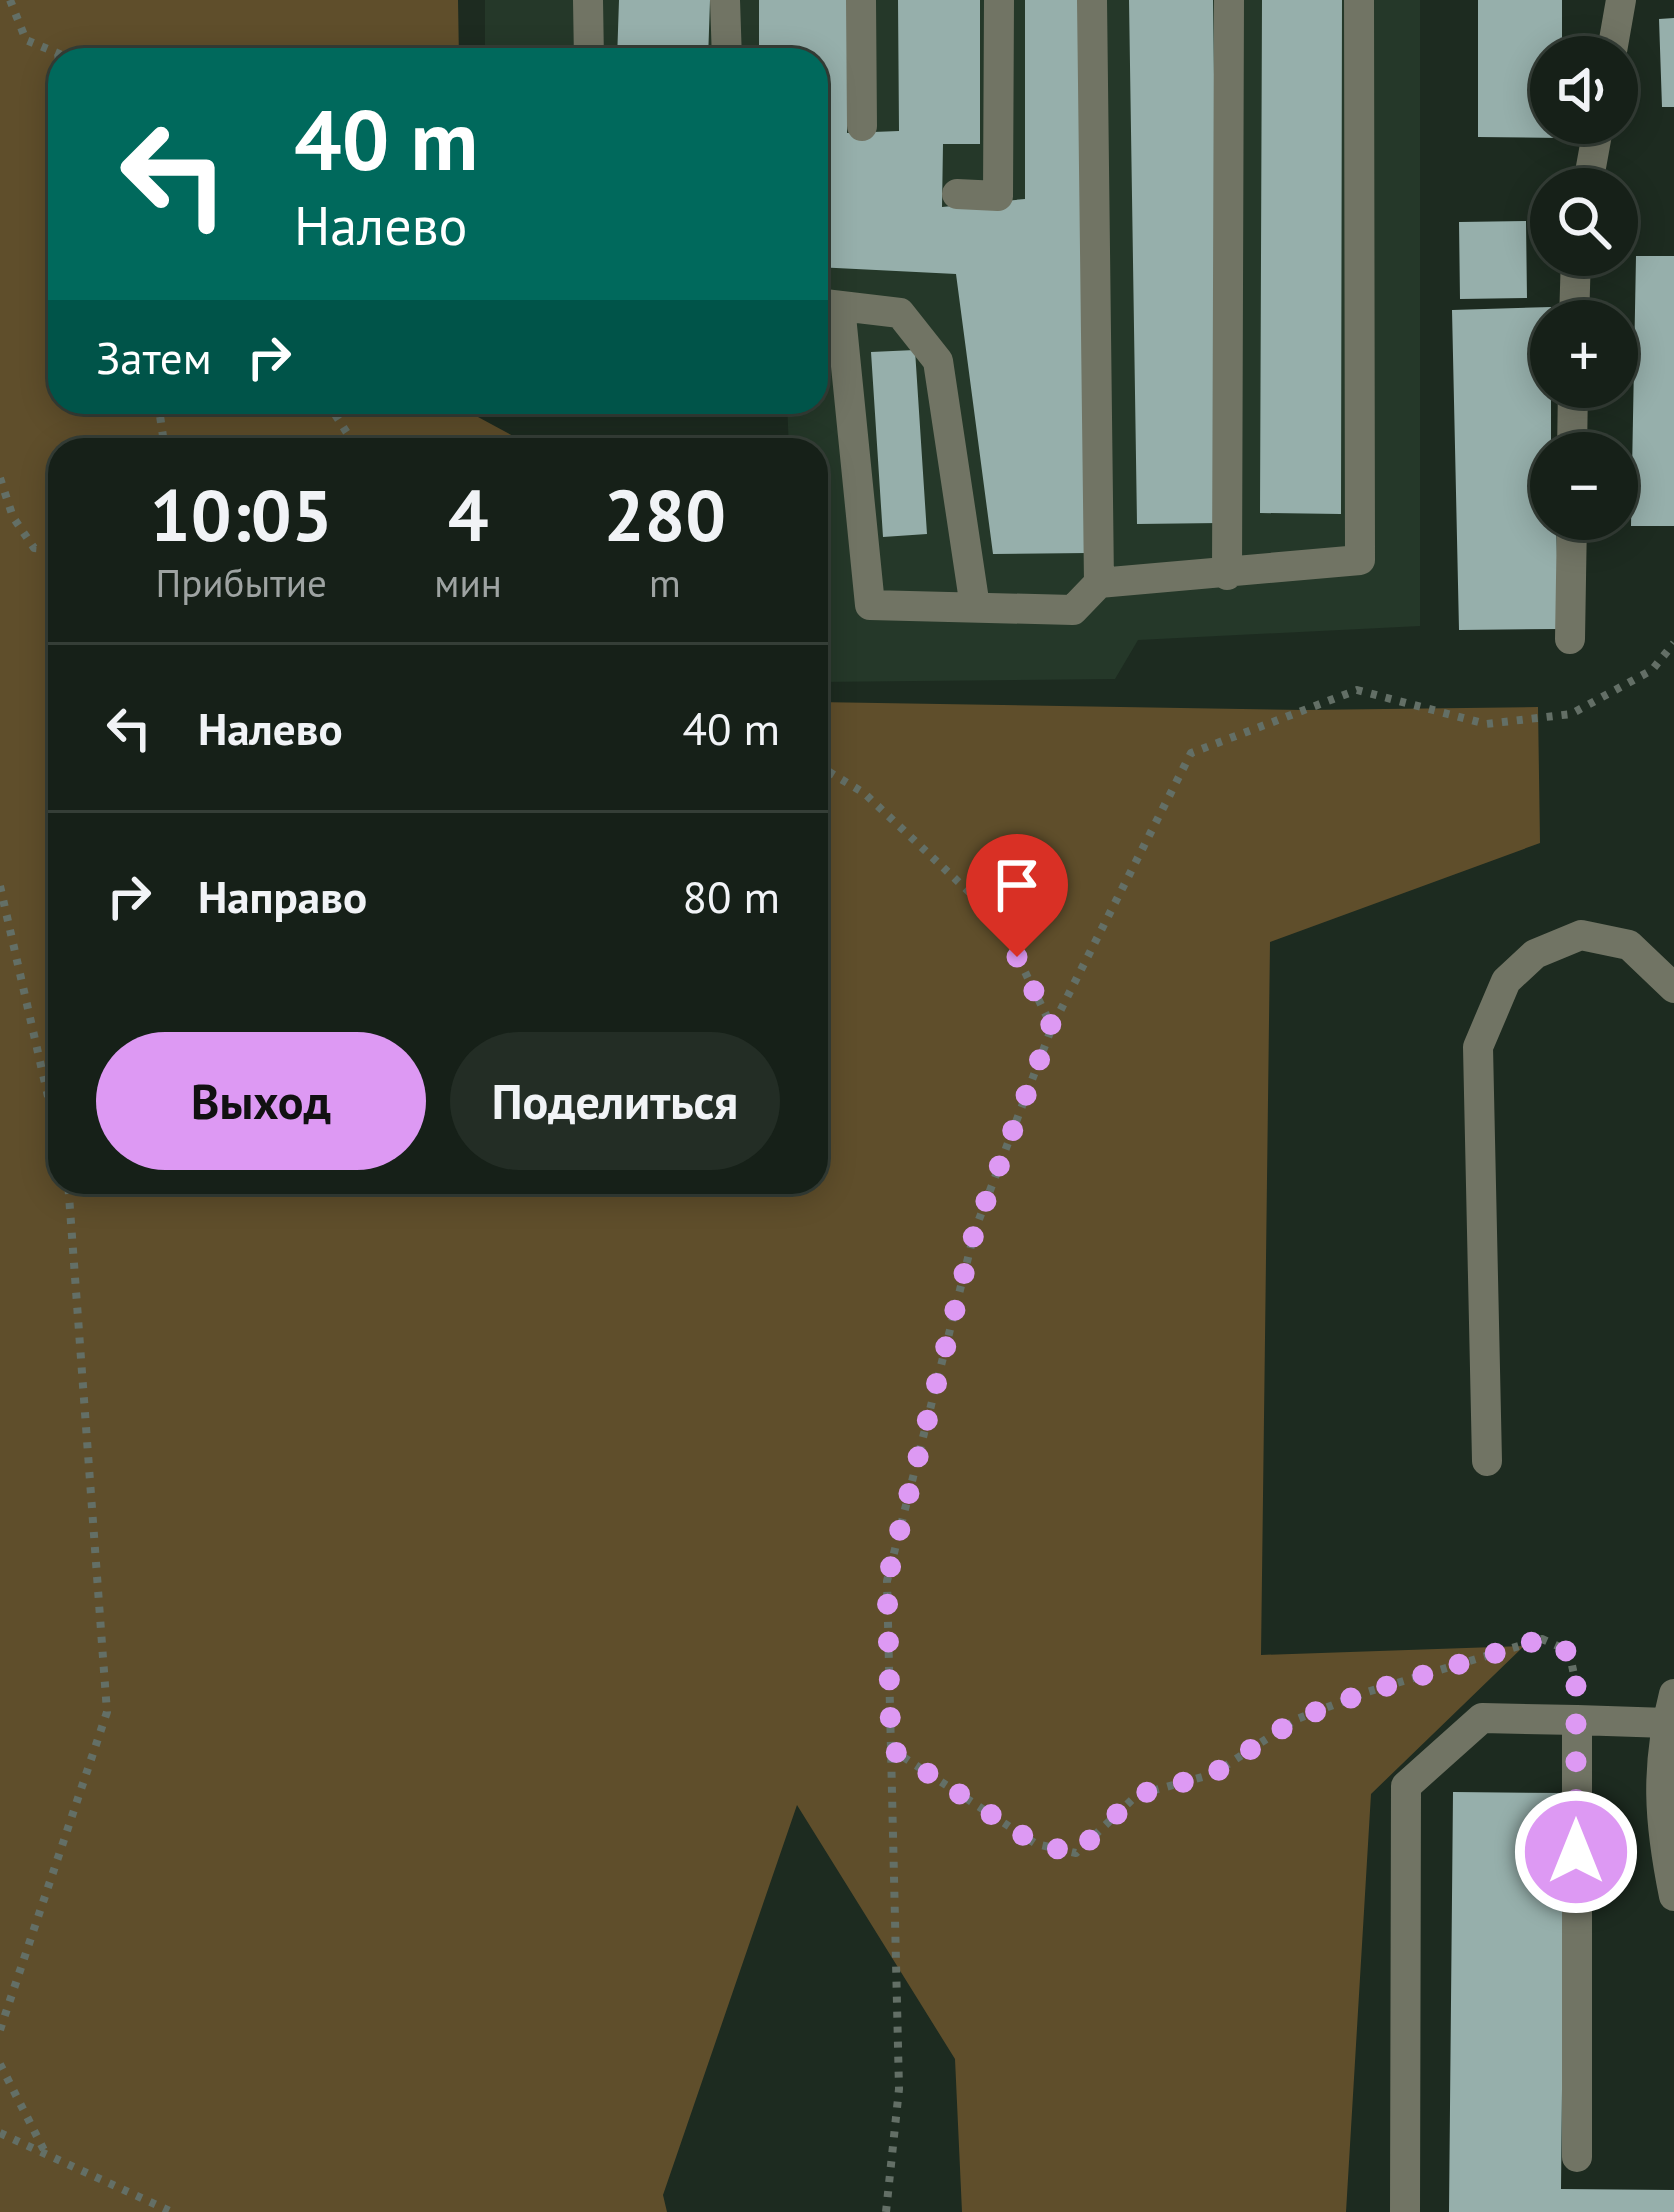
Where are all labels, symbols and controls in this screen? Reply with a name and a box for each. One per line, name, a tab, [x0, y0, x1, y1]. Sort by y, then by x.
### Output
map controls	[1530, 36, 1638, 540]
button: sound	[1530, 36, 1638, 144]
text: 40 m	[294, 84, 478, 193]
icon: left	[96, 96, 252, 252]
button: search	[1530, 168, 1638, 276]
text: Налево	[294, 190, 468, 260]
button: +	[1530, 300, 1638, 408]
icon: right	[236, 324, 302, 390]
text: Затем	[96, 328, 212, 386]
button: −	[1530, 432, 1638, 540]
text: 10:05	[150, 468, 333, 561]
text: 4	[448, 468, 489, 561]
text: 280	[604, 468, 726, 561]
text: Прибытие	[155, 557, 327, 608]
text: мин	[434, 557, 502, 608]
text: m	[649, 557, 681, 608]
icon: left	[96, 695, 162, 761]
text: Налево	[198, 699, 343, 757]
text: 40 m	[682, 699, 780, 757]
pin	[966, 834, 1068, 957]
icon: arrive	[984, 852, 1050, 918]
icon: right	[96, 863, 162, 929]
text: Направо	[198, 867, 367, 925]
text: 80 m	[682, 867, 780, 925]
button: Выход	[96, 1032, 426, 1170]
button: Поделиться	[450, 1032, 780, 1170]
position arrow	[1513, 1789, 1639, 1915]

